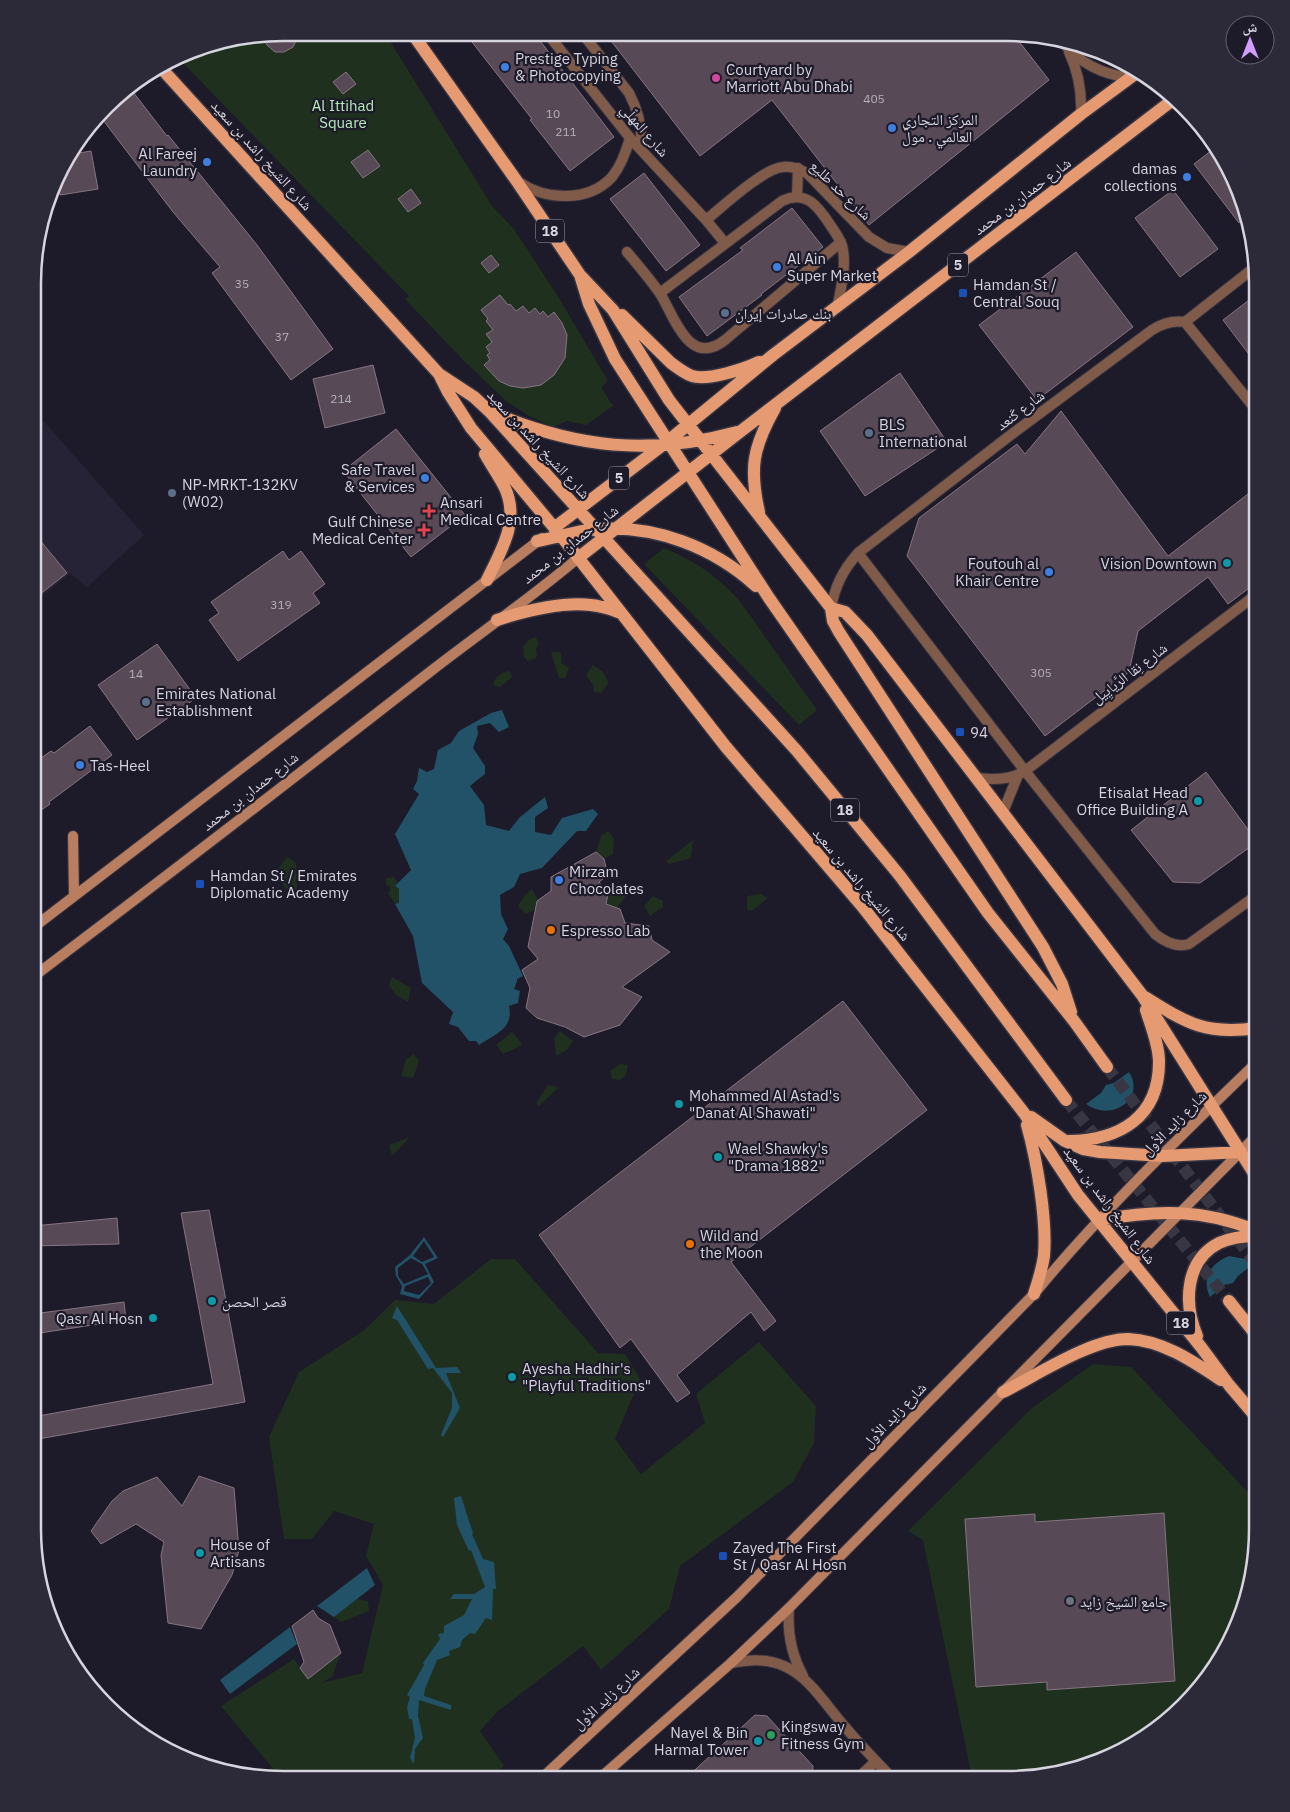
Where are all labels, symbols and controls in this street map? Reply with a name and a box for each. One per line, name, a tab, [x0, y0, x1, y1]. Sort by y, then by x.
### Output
north arrow	[1225, 15, 1275, 65]
text: ش	[1243, 18, 1258, 36]
place label: Prestige Typing & Photocopying	[515, 49, 621, 85]
place label: Courtyard by Marriott Abu Dhabi	[726, 60, 853, 96]
marker: Prestige Typing & Photocopying	[499, 61, 511, 73]
marker: Courtyard by Marriott Abu Dhabi	[710, 72, 722, 84]
house number: 405	[863, 91, 885, 106]
street label: شارع الشيخ راشد بن سعيد	[206, 96, 317, 215]
park label: Al Ittihad Square	[312, 96, 374, 132]
street label: شارع المهلّي	[614, 99, 673, 163]
house number: 10	[546, 106, 560, 121]
place label: المركز التجاري العالمي . مول	[902, 110, 978, 148]
marker: المركز التجاري العالمي . مول	[886, 122, 898, 134]
house number: 211	[555, 124, 577, 139]
place label: Al Fareej Laundry	[138, 144, 198, 180]
street label: شارع حمدان بن محمد	[969, 153, 1075, 240]
marker: Al Fareej Laundry	[201, 156, 213, 168]
street label: شارع حد طليع	[806, 156, 876, 225]
place label: damas collections	[1104, 159, 1177, 195]
marker: damas collections	[1181, 171, 1193, 183]
road number: 18	[536, 220, 564, 242]
place label: Al Ain Super Market	[787, 249, 877, 285]
road number: 5	[948, 254, 968, 276]
marker: Al Ain Super Market	[771, 261, 783, 273]
place label: Hamdan St / Central Souq	[973, 275, 1060, 311]
house number: 35	[235, 276, 249, 291]
marker: Hamdan St / Central Souq	[957, 287, 969, 299]
place label: بنك صادرات إيران	[735, 304, 832, 324]
marker: بنك صادرات إيران	[719, 307, 731, 319]
house number: 37	[275, 329, 289, 344]
street label: شارع الشيخ راشد بن سعيد	[483, 385, 595, 503]
street label: شارع كَنعد	[992, 385, 1049, 435]
house number: 214	[330, 391, 352, 406]
place label: BLS International	[879, 415, 967, 451]
marker: BLS International	[863, 427, 875, 439]
place label: Safe Travel & Services	[341, 460, 415, 496]
road number: 5	[609, 466, 629, 489]
marker: Safe Travel & Services	[419, 472, 431, 484]
place label: NP-MRKT-132KV (W02)	[182, 475, 298, 511]
marker: NP-MRKT-132KV (W02)	[166, 487, 178, 499]
place label: Ansari Medical Centre	[440, 493, 541, 529]
street label: شارع حمدان بن محمد	[518, 500, 623, 588]
marker: Ansari Medical Centre	[422, 504, 436, 518]
place label: Gulf Chinese Medical Center	[312, 512, 413, 548]
marker: Gulf Chinese Medical Center	[417, 523, 431, 537]
place label: Foutouh al Khair Centre	[955, 554, 1039, 590]
place label: Vision Downtown	[1101, 554, 1217, 573]
marker: Vision Downtown	[1221, 557, 1233, 569]
marker: Foutouh al Khair Centre	[1043, 566, 1055, 578]
house number: 319	[270, 597, 292, 612]
street label: شارع نِقا الرَّيايِيل	[1087, 638, 1172, 709]
house number: 305	[1030, 665, 1052, 680]
house number: 14	[129, 666, 143, 681]
place label: Emirates National Establishment	[156, 684, 276, 720]
marker: Emirates National Establishment	[140, 696, 152, 708]
place label: 94	[970, 723, 988, 742]
marker: 94	[954, 726, 966, 738]
street label: شارع حمدان بن محمد	[198, 747, 303, 835]
place label: Tas-Heel	[90, 756, 150, 775]
marker: Tas-Heel	[74, 759, 86, 771]
place label: Etisalat Head Office Building A	[1077, 783, 1188, 819]
marker: Etisalat Head Office Building A	[1192, 795, 1204, 807]
road number: 18	[831, 798, 859, 822]
street label: شارع الشيخ راشد بن سعيد	[808, 823, 915, 945]
place label: Mirzam Chocolates	[569, 862, 644, 898]
place label: Hamdan St / Emirates Diplomatic Academy	[210, 866, 357, 902]
marker: Mirzam Chocolates	[553, 874, 565, 886]
marker: Hamdan St / Emirates Diplomatic Academy	[194, 878, 206, 890]
place label: Espresso Lab	[561, 921, 650, 940]
marker: Espresso Lab	[545, 924, 557, 936]
place label: Mohammed Al Astad's "Danat Al Shawati"	[689, 1086, 840, 1122]
street label: شارع زايد الأول	[1137, 1086, 1211, 1160]
marker: Mohammed Al Astad's "Danat Al Shawati"	[673, 1098, 685, 1110]
place label: Wael Shawky's "Drama 1882"	[728, 1139, 828, 1175]
street label: شارع الشيخ راشد بن سعيد	[1059, 1142, 1161, 1268]
marker: Wael Shawky's "Drama 1882"	[712, 1151, 724, 1163]
place label: Wild and the Moon	[700, 1226, 763, 1262]
marker: Wild and the Moon	[684, 1238, 696, 1250]
place label: قصر الحصن	[222, 1292, 287, 1312]
marker: قصر الحصن	[206, 1295, 218, 1307]
place label: Qasr Al Hosn	[56, 1309, 143, 1328]
marker: Qasr Al Hosn	[147, 1312, 159, 1324]
road number: 18	[1167, 1312, 1195, 1335]
place label: Ayesha Hadhir's "Playful Traditions"	[522, 1359, 651, 1395]
marker: Ayesha Hadhir's "Playful Traditions"	[506, 1371, 518, 1383]
street label: شارع زايد الأول	[858, 1378, 931, 1453]
place label: House of Artisans	[210, 1535, 270, 1571]
place label: Zayed The First St / Qasr Al Hosn	[733, 1538, 847, 1574]
marker: House of Artisans	[194, 1547, 206, 1559]
marker: Zayed The First St / Qasr Al Hosn	[717, 1550, 729, 1562]
place label: جامع الشيخ زايد	[1080, 1592, 1169, 1612]
marker: جامع الشيخ زايد	[1064, 1595, 1076, 1607]
street label: شارع زايد الأول	[569, 1662, 644, 1734]
place label: Kingsway Fitness Gym	[781, 1717, 864, 1753]
place label: Nayel & Bin Harmal Tower	[654, 1723, 748, 1759]
marker: Kingsway Fitness Gym	[765, 1729, 777, 1741]
marker: Nayel & Bin Harmal Tower	[752, 1735, 764, 1747]

